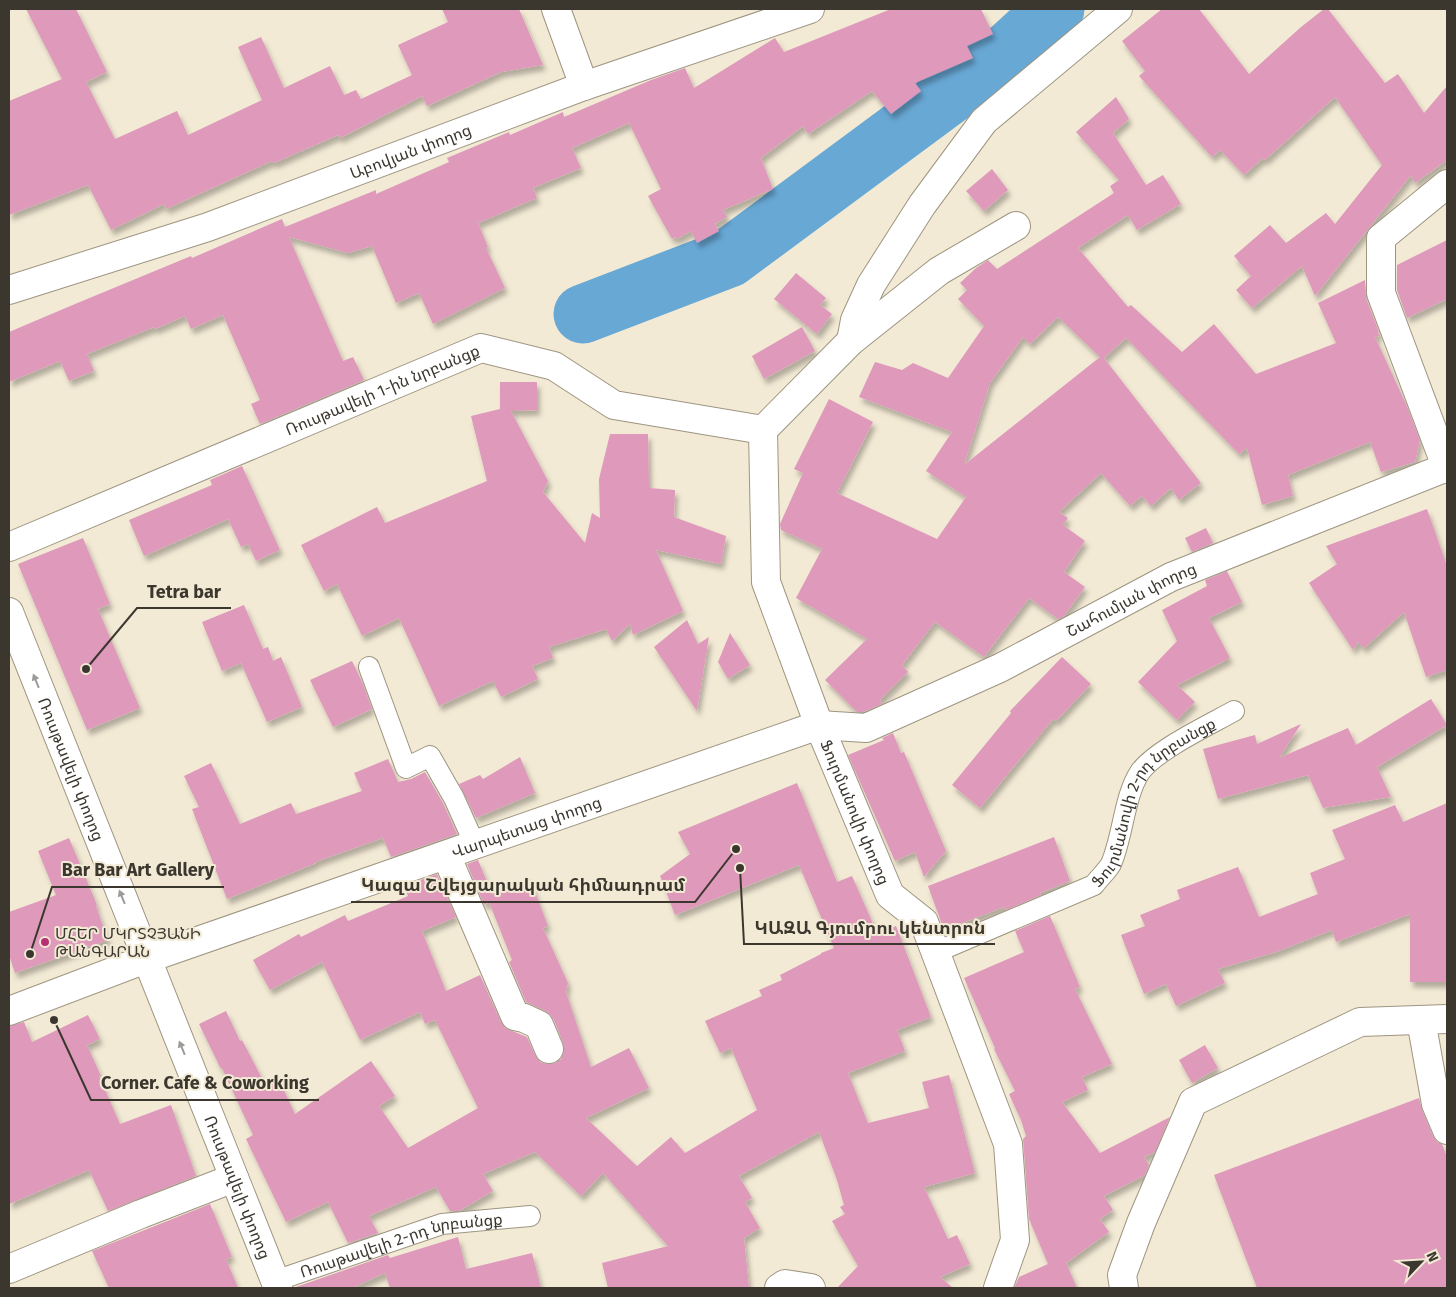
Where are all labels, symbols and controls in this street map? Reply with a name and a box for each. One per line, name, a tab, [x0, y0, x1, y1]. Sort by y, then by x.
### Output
street label: Աբովյան փողոց	[347, 120, 474, 183]
street label: Ռուսթավելի 1-ին նրբանցք	[282, 341, 482, 439]
street label: Շահումյան փողոց	[1063, 559, 1199, 641]
callout: Tetra bar	[137, 575, 231, 608]
text: Tetra bar	[147, 581, 222, 603]
one-way arrow	[32, 673, 40, 688]
street label: Ռուսթավելի փողոց	[34, 695, 108, 844]
street label: Ֆուրմանովի 2-րդ նրբանցք	[1087, 714, 1219, 891]
street label: Ֆուրմանովի փողոց	[816, 737, 894, 888]
street label: Վարպետաց փողոց	[449, 792, 604, 862]
callout: Bar Bar Art Gallery	[52, 854, 224, 887]
text: Bar Bar Art Gallery	[62, 859, 215, 881]
callout: Կազա Շվեյցարական հիմնադրամ	[351, 869, 695, 902]
text: Կազա Շվեյցարական հիմնադրամ	[361, 874, 685, 896]
one-way arrow	[117, 890, 125, 904]
callout: ԿԱԶԱ Գյումրու կենտրոն	[744, 911, 995, 944]
text: ԿԱԶԱ Գյումրու կենտրոն	[755, 917, 985, 939]
place label: ՄՀԵՐ ՄԿՐՏՉՅԱՆԻ ԹԱՆԳԱՐԱՆ	[55, 924, 201, 961]
marker: ՄՀԵՐ ՄԿՐՏՉՅԱՆԻ ԹԱՆԳԱՐԱՆ	[39, 936, 51, 948]
one-way arrow	[178, 1040, 186, 1055]
callout: Corner. Cafe & Coworking	[91, 1067, 319, 1100]
text: Corner. Cafe & Coworking	[101, 1072, 309, 1094]
street label: Ռուսթավելի փողոց	[200, 1113, 274, 1262]
street label: Ռուսթավելի 2-րդ նրբանցք	[297, 1210, 504, 1282]
north arrow	[1396, 1237, 1446, 1287]
text: N	[1423, 1249, 1442, 1265]

